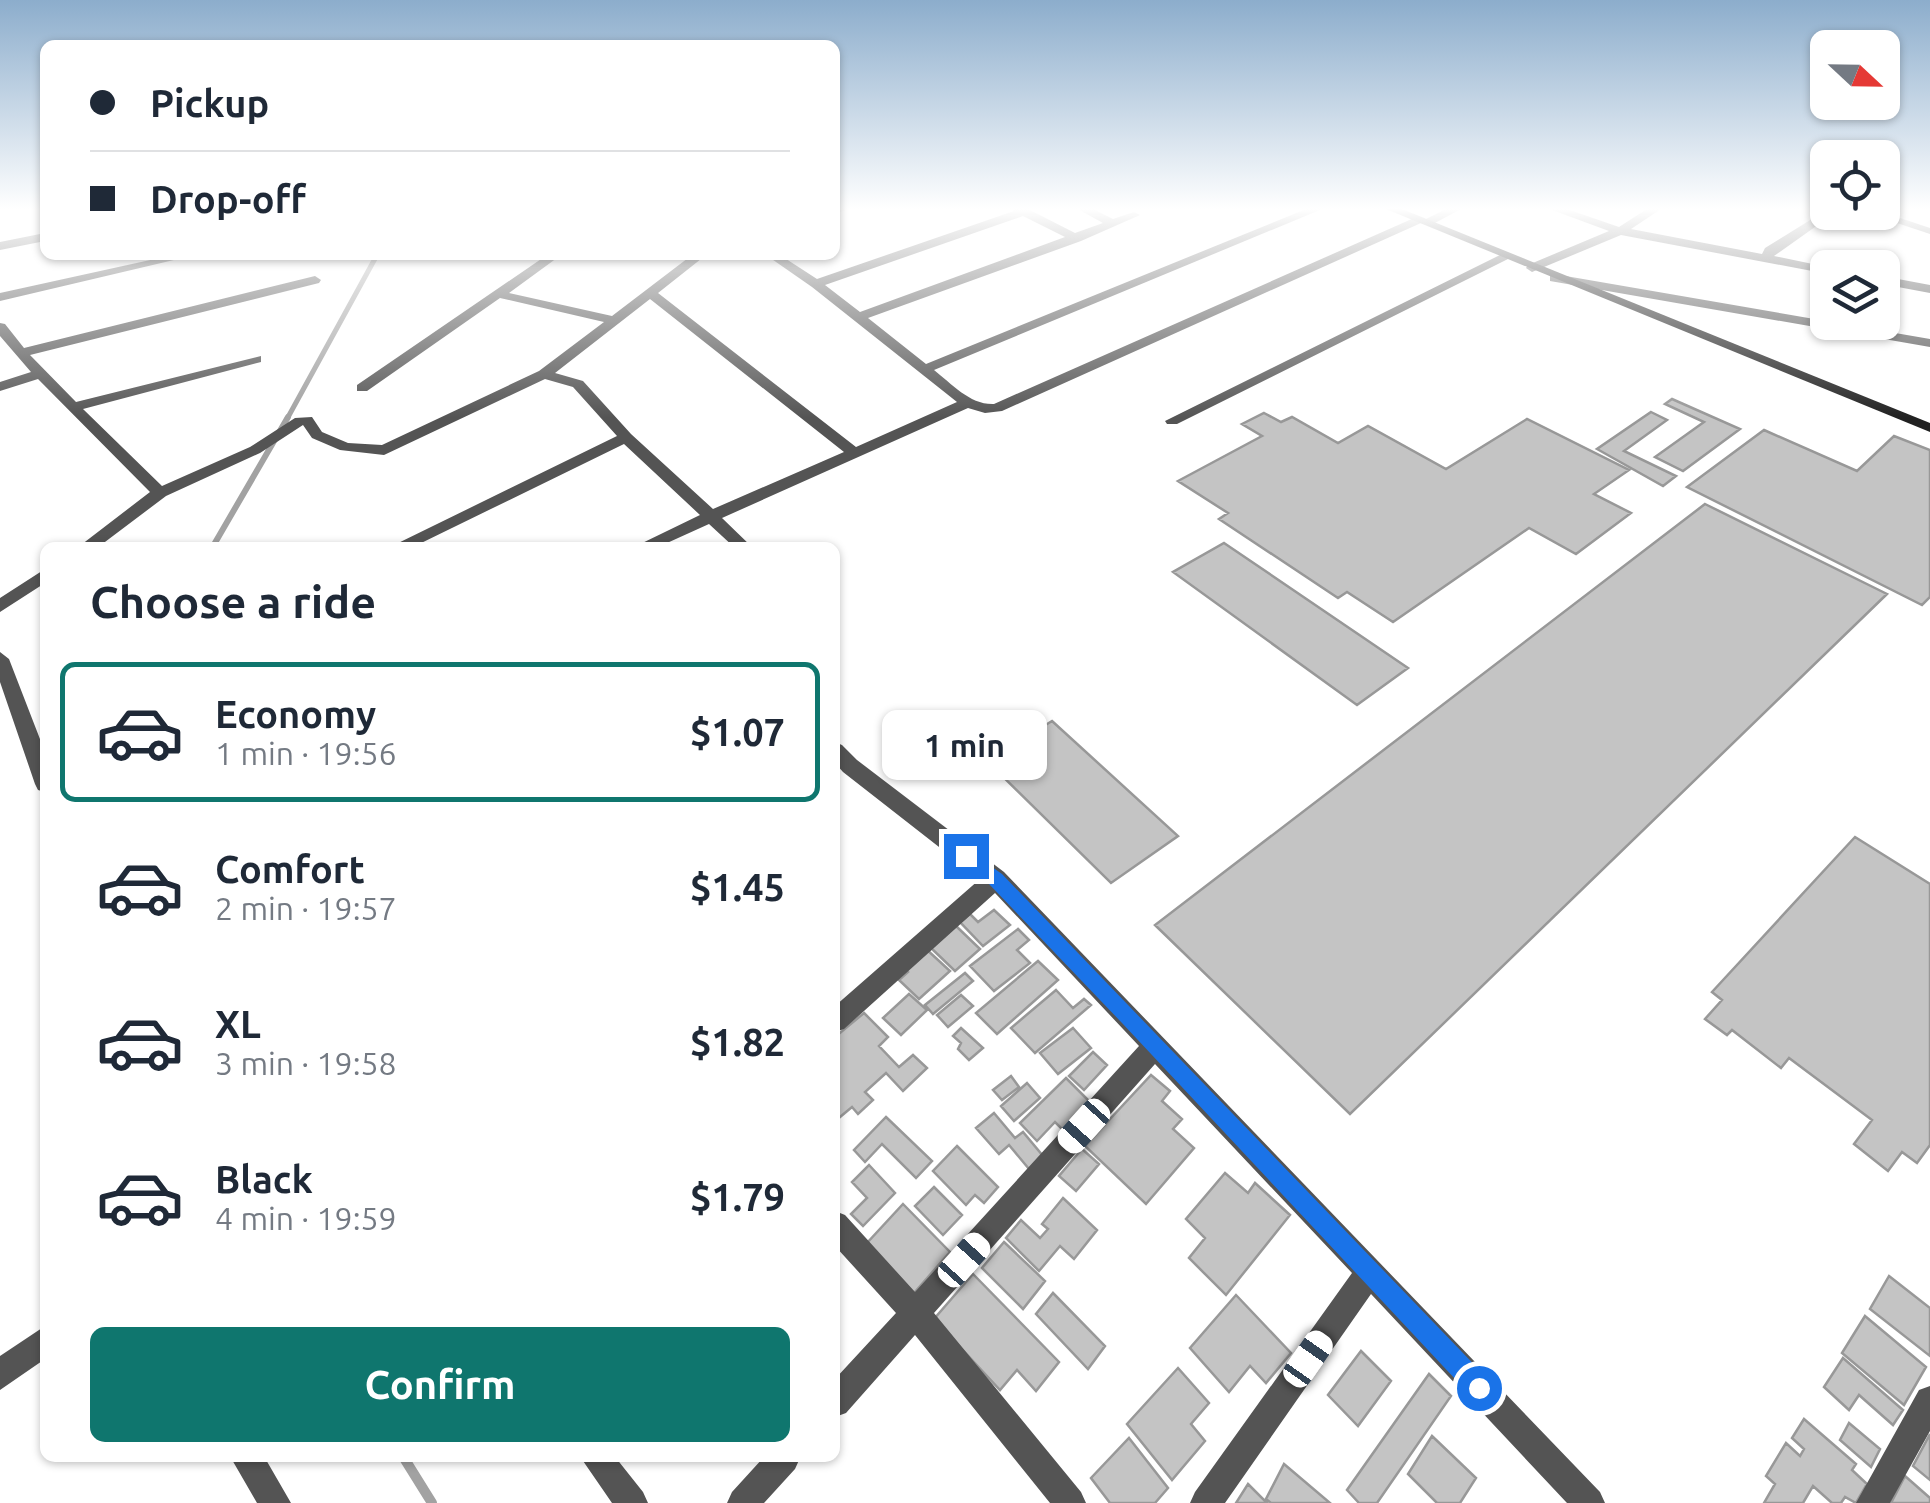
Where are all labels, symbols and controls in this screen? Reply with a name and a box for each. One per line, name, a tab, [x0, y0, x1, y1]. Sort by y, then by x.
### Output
north arrow	[1810, 30, 1900, 120]
map controls	[1810, 30, 1900, 340]
text: Pickup	[150, 82, 269, 124]
button: locate	[1810, 140, 1900, 230]
text: Drop-off	[150, 178, 306, 220]
button: layers	[1810, 250, 1900, 340]
text: Choose a ride	[90, 576, 376, 627]
icon: car	[95, 687, 185, 777]
text: Economy	[215, 693, 376, 735]
text: $1.07	[690, 711, 785, 753]
callout: 1 min	[884, 711, 1048, 781]
text: 1 min	[924, 727, 1005, 763]
text: 1 min · 19:56	[215, 735, 397, 771]
route end	[944, 834, 989, 879]
icon: car	[95, 842, 185, 932]
text: Comfort	[215, 848, 365, 890]
text: $1.45	[690, 866, 785, 908]
text: 2 min · 19:57	[215, 890, 397, 926]
icon: car	[95, 997, 185, 1087]
text: XL	[215, 1003, 261, 1045]
text: $1.82	[690, 1021, 785, 1063]
text: 3 min · 19:58	[215, 1045, 397, 1081]
car	[1053, 1094, 1115, 1158]
icon: car	[95, 1152, 185, 1242]
text: Black	[215, 1158, 313, 1200]
text: $1.79	[690, 1176, 785, 1218]
text: 4 min · 19:59	[215, 1200, 397, 1236]
car	[933, 1228, 995, 1292]
car	[1279, 1326, 1337, 1392]
button: Confirm	[90, 1327, 790, 1442]
route start	[1457, 1366, 1502, 1411]

